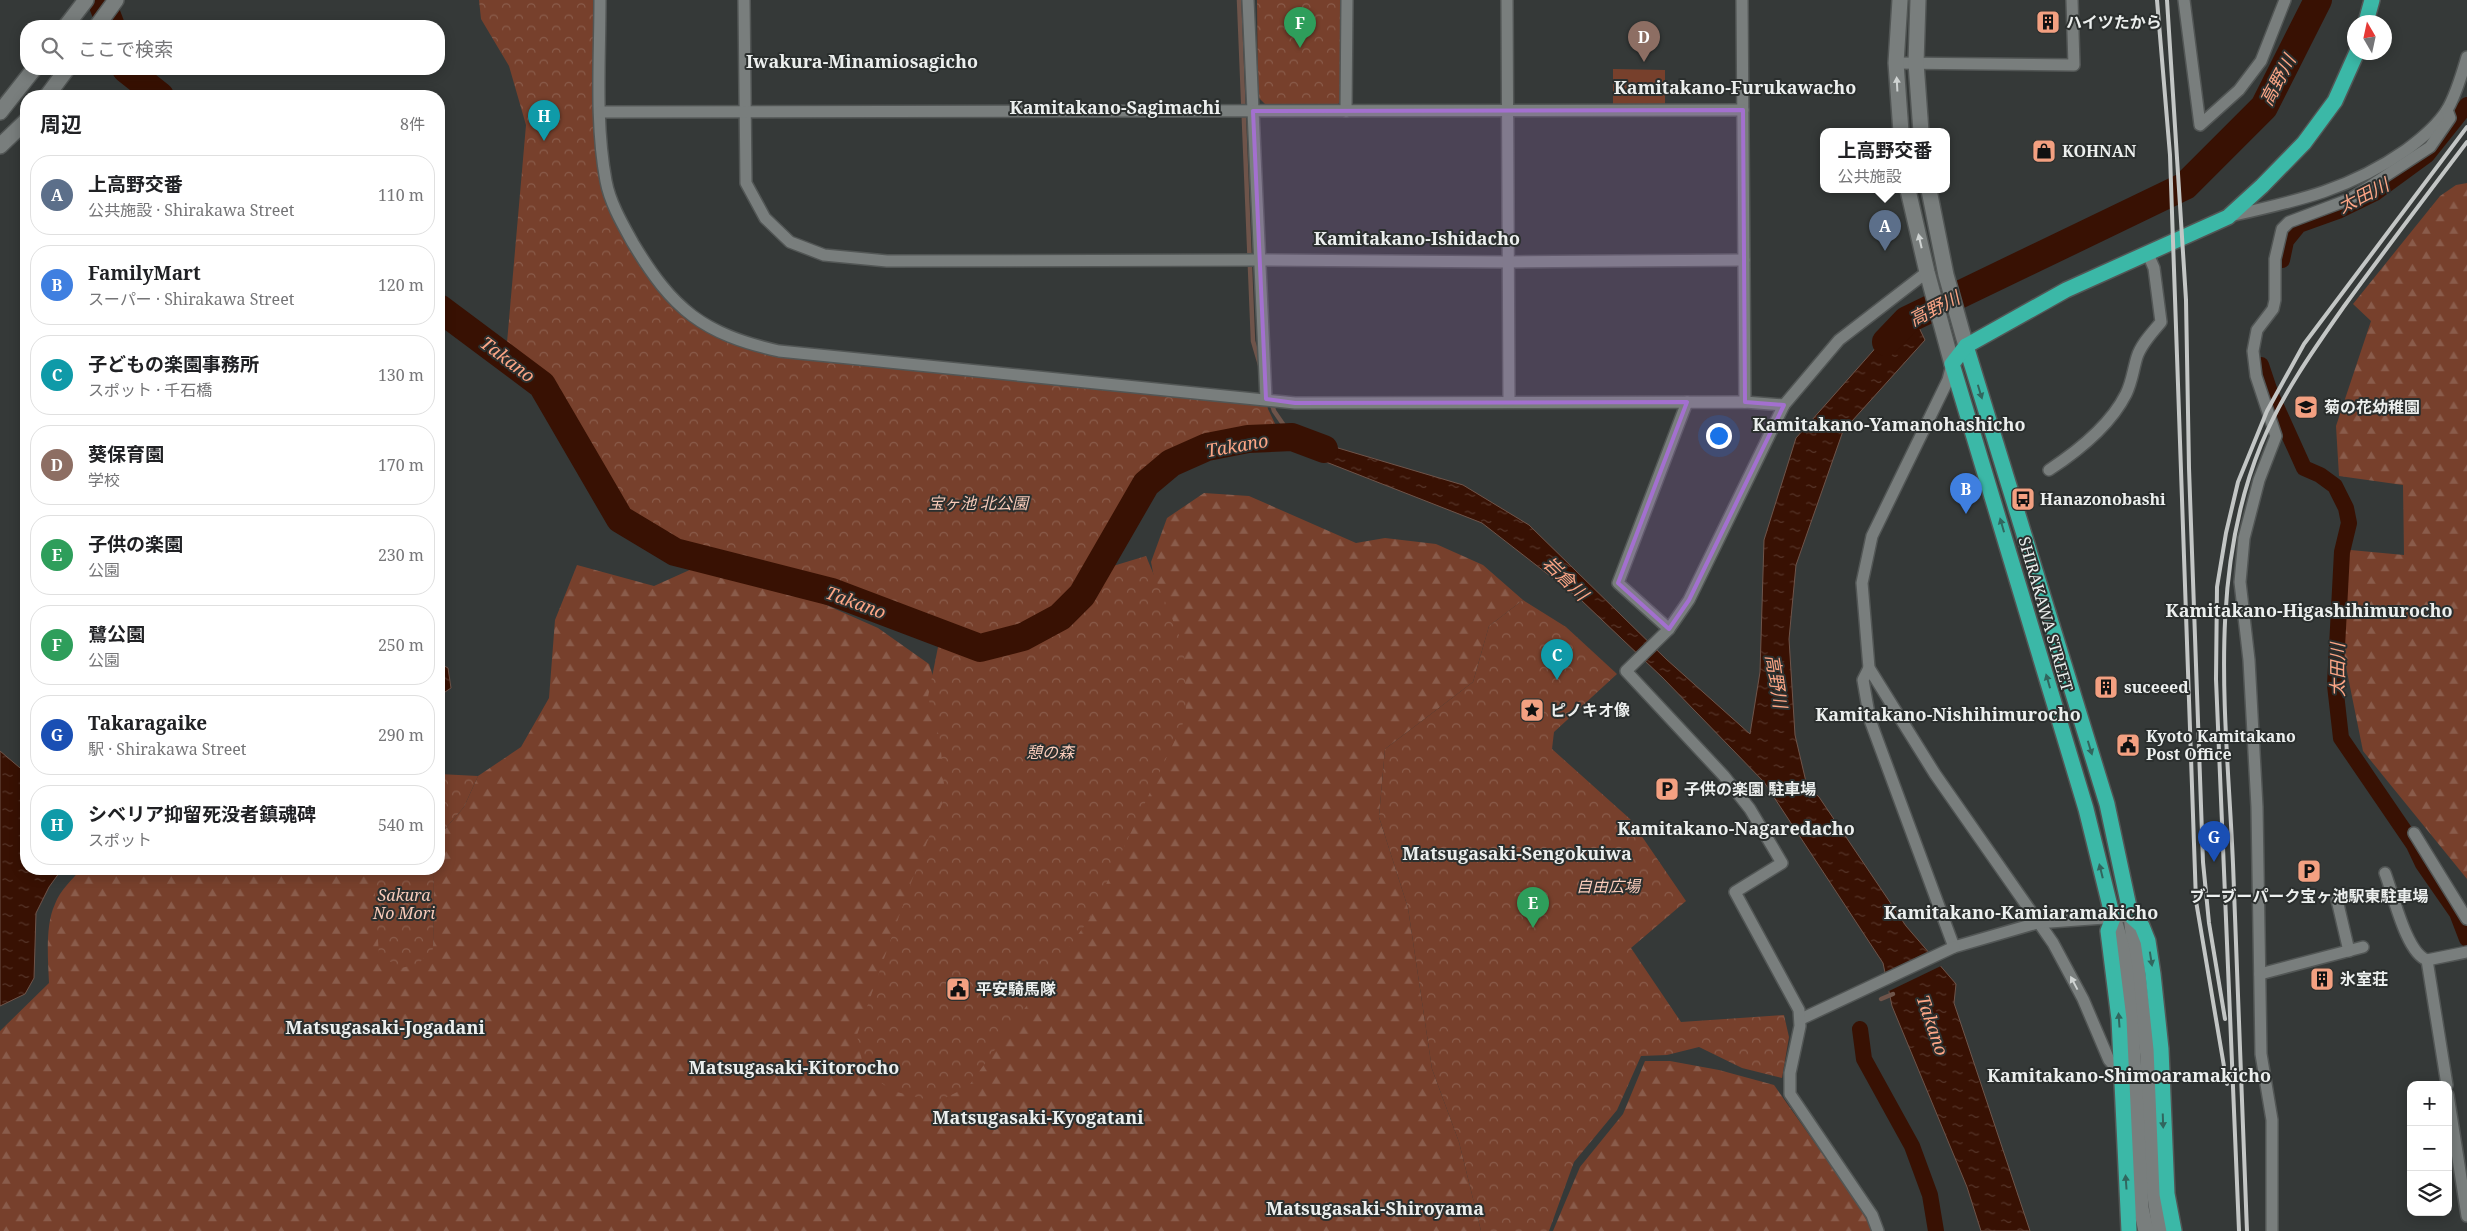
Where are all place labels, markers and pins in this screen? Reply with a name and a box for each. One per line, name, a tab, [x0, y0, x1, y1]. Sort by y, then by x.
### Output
pin: F	[1284, 7, 1316, 48]
building icon: ハイツたから	[2035, 9, 2061, 35]
place label: ハイツたから	[2066, 11, 2162, 33]
pin: D	[1628, 21, 1660, 62]
pin: H	[528, 100, 560, 141]
shop icon: KOHNAN	[2031, 138, 2057, 164]
place label: KOHNAN	[2062, 140, 2137, 162]
pin: A	[1869, 210, 1901, 251]
school or university icon: 菊の花幼稚園	[2293, 394, 2319, 420]
place label: 菊の花幼稚園	[2324, 396, 2420, 418]
pin: B	[1950, 473, 1982, 514]
bus stop icon: Hanazonobashi	[2010, 486, 2036, 512]
place label: Hanazonobashi	[2040, 488, 2166, 510]
pin: C	[1541, 639, 1573, 680]
building icon: suceeed	[2093, 674, 2119, 700]
place label: suceeed	[2124, 676, 2189, 698]
place icon: ピノキオ像	[1519, 697, 1545, 723]
place label: ピノキオ像	[1550, 699, 1630, 721]
place label: Kyoto Kamitakano Post Office	[2146, 725, 2296, 765]
public building icon: Kyoto Kamitakano Post Office	[2115, 732, 2141, 758]
parking icon: 子供の楽園 駐車場	[1654, 776, 1680, 802]
place label: 子供の楽園 駐車場	[1684, 778, 1816, 800]
pin: G	[2198, 821, 2230, 862]
parking icon: ブーブーパーク宝ヶ池駅東駐車場	[2296, 858, 2322, 884]
place label: ブーブーパーク宝ヶ池駅東駐車場	[2190, 885, 2428, 907]
pin: E	[1517, 887, 1549, 928]
building icon: 氷室荘	[2309, 966, 2335, 992]
place label: 氷室荘	[2340, 968, 2388, 990]
public building icon: 平安騎馬隊	[945, 976, 971, 1002]
place label: 平安騎馬隊	[976, 978, 1056, 1000]

